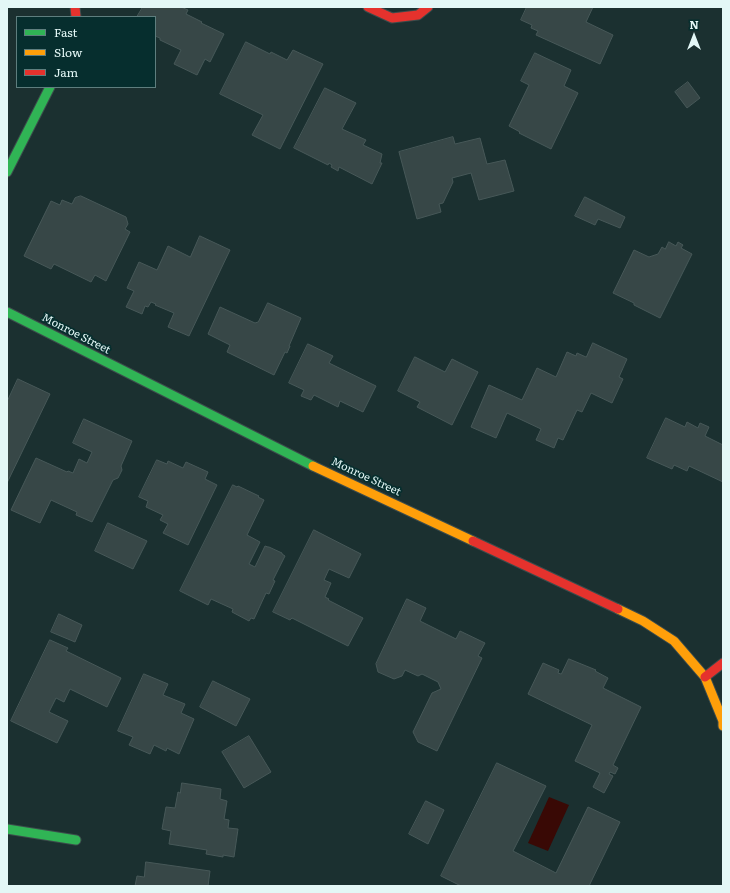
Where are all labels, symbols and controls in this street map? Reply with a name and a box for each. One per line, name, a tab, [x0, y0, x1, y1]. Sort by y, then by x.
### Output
legend	[16, 16, 156, 88]
north arrow	[674, 16, 714, 56]
text: N	[689, 16, 699, 32]
text: Fast	[54, 23, 77, 41]
text: Slow	[54, 43, 82, 61]
text: Jam	[54, 63, 78, 81]
street label: Monroe Street	[39, 311, 113, 357]
street label: Monroe Street	[329, 455, 403, 499]

